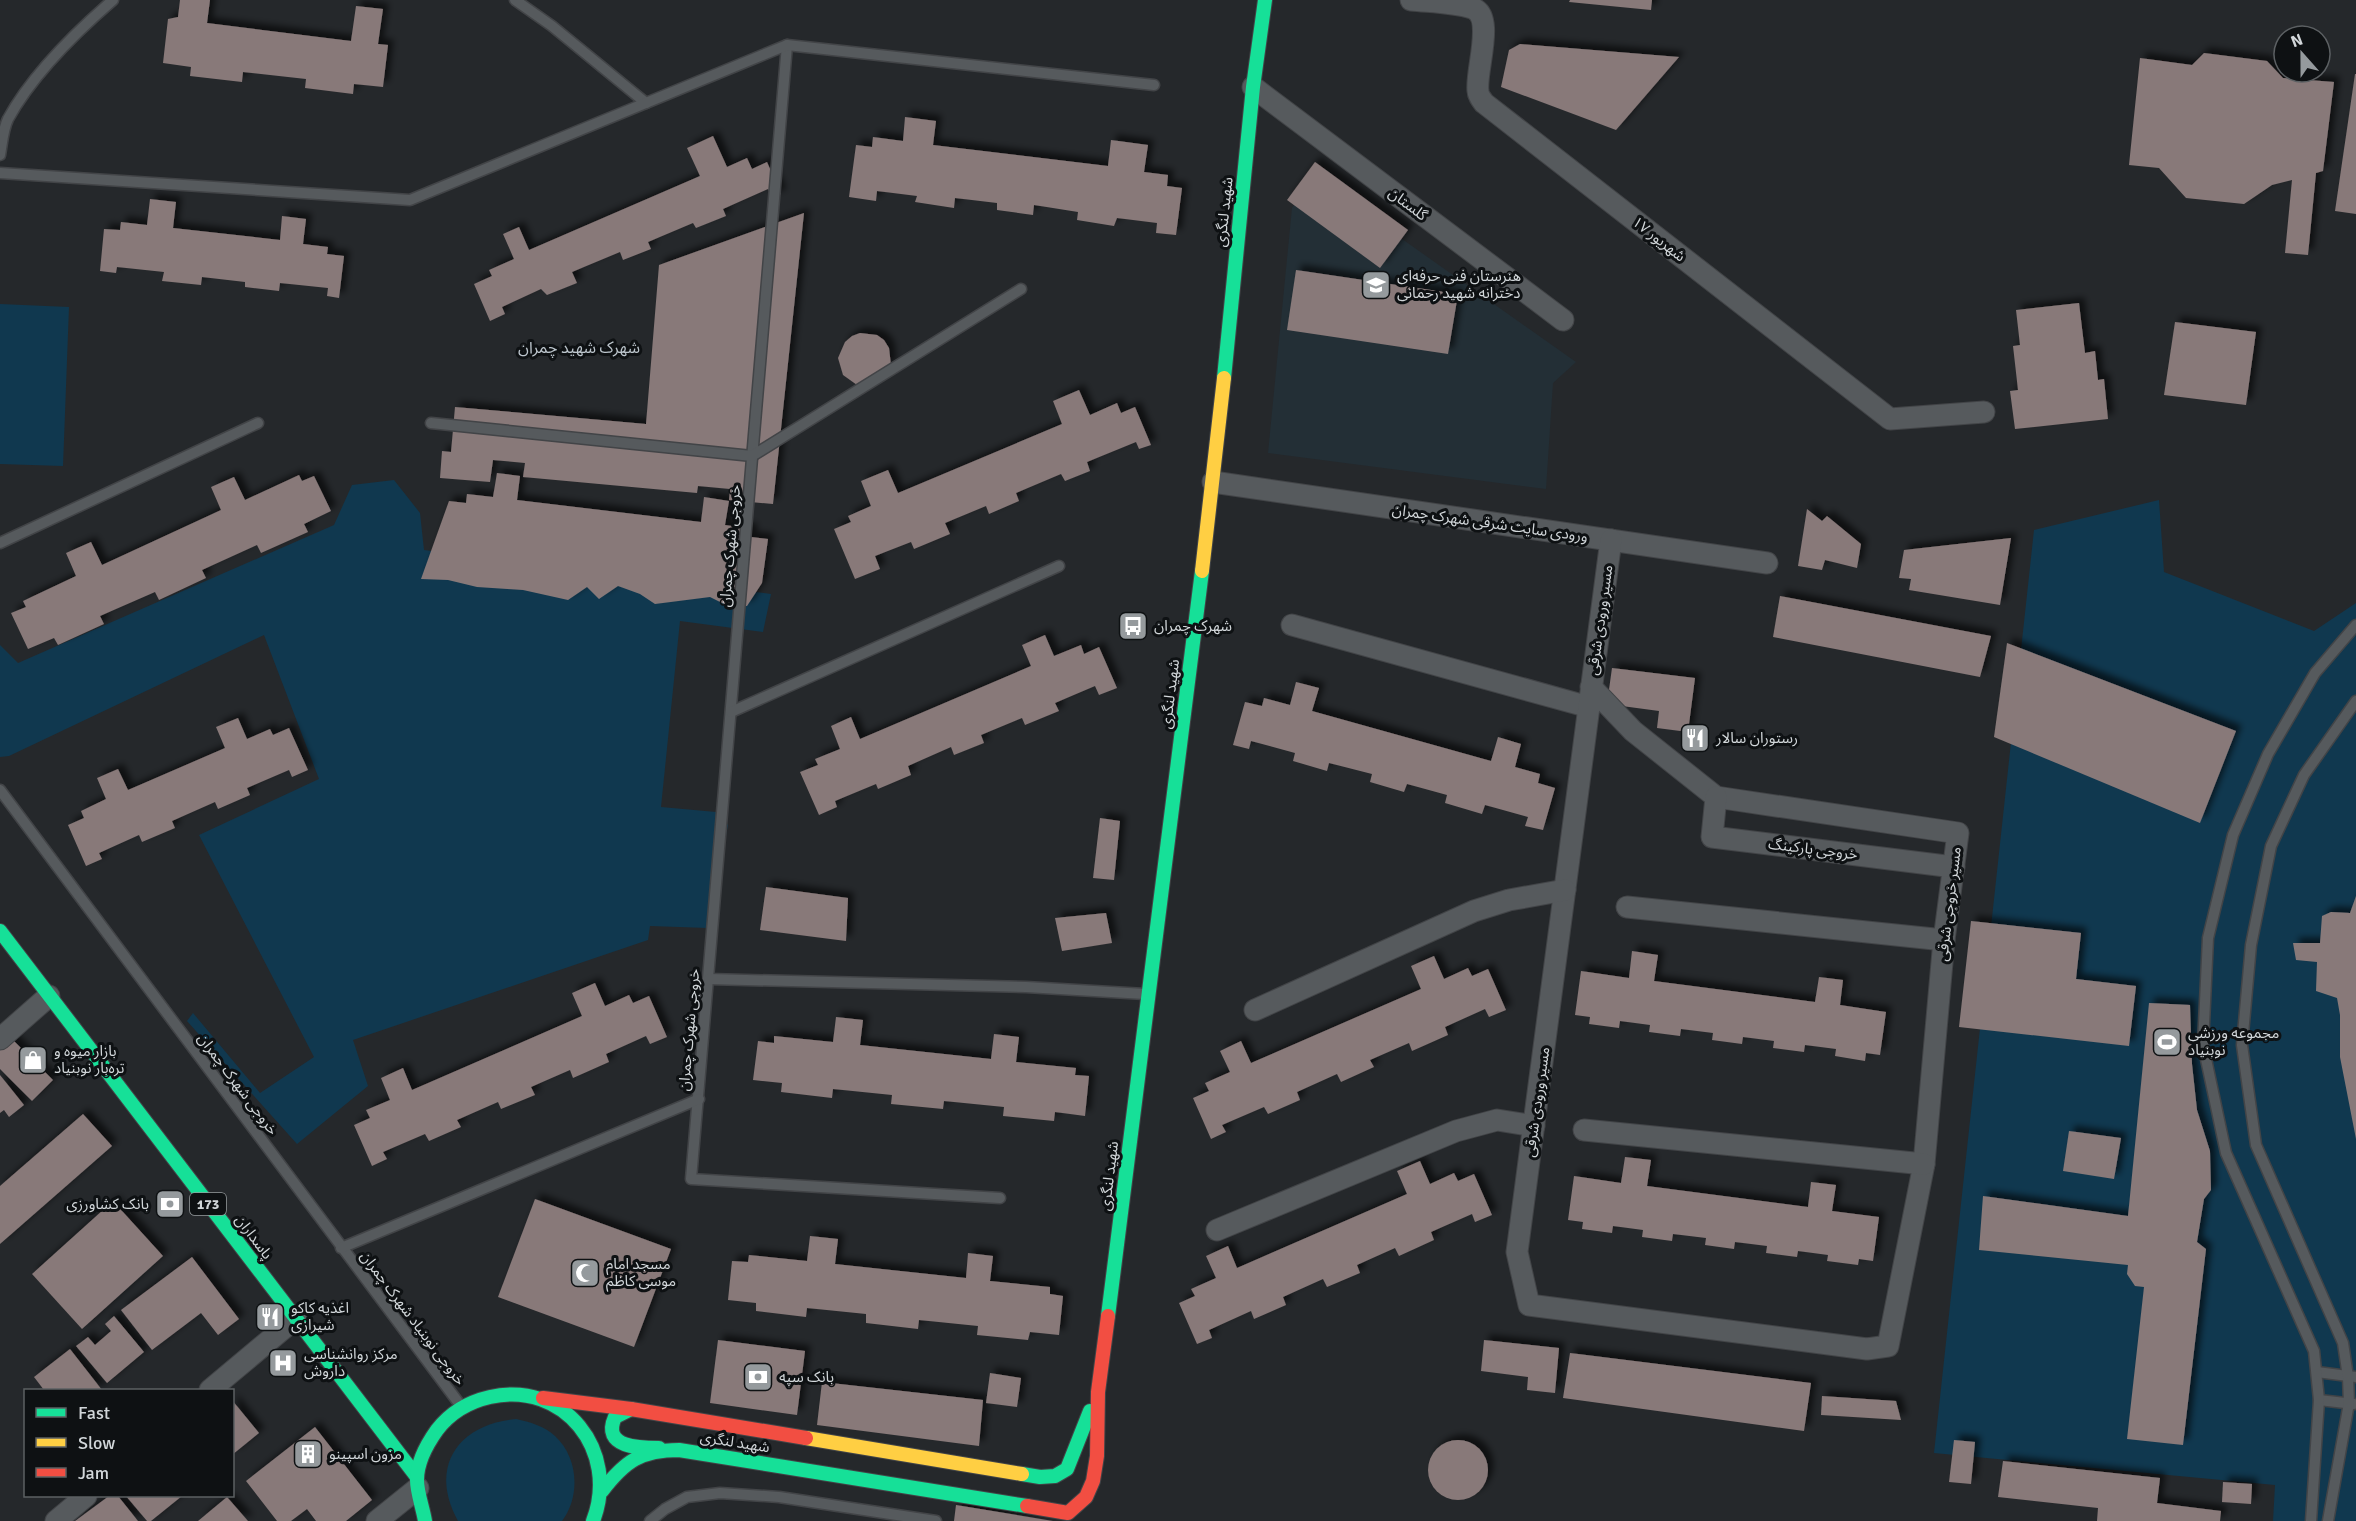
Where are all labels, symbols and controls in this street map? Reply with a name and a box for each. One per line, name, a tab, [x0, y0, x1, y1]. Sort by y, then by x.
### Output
north arrow	[2272, 24, 2332, 84]
text: N	[2288, 30, 2306, 52]
street label: شهید لنگری	[1211, 176, 1237, 248]
street label: گلستان	[1385, 184, 1432, 225]
street label: ۱۷ شهریور	[1629, 213, 1689, 265]
place label: هنرستان فنی حرفه‌ای دخترانه شهید رحمانی	[1397, 267, 1521, 302]
school or university icon: هنرستان فنی حرفه‌ای دخترانه شهید رحمانی	[1360, 269, 1392, 301]
district label: شهرک شهید چمران	[518, 338, 640, 358]
street label: خروجی شهرک چمران	[716, 484, 745, 608]
street label: ورودی سایت شرقی شهرک چمران	[1391, 500, 1589, 547]
street label: مسیر ورودی شرقی	[1583, 564, 1617, 676]
bus stop icon: شهرک چمران	[1117, 610, 1149, 642]
place label: شهرک چمران	[1154, 617, 1232, 636]
street label: شهید لنگری	[1157, 658, 1183, 730]
restaurant icon: رستوران سالار	[1679, 722, 1711, 754]
place label: رستوران سالار	[1715, 729, 1798, 747]
street label: خروجی پارکینگ	[1767, 835, 1859, 865]
street label: مسیر خروجی شرقی	[1933, 846, 1965, 962]
street label: خروجی شهرک چمران	[675, 968, 704, 1092]
place label: مجموعه ورزشی نوبنیاد	[2188, 1024, 2279, 1059]
sports icon: مجموعه ورزشی نوبنیاد	[2151, 1026, 2183, 1058]
street label: خروجی شهرک چمران	[193, 1030, 282, 1139]
place label: بازار میوه و تره‌بار نوبنیاد	[54, 1042, 125, 1077]
shop icon: بازار میوه و تره‌بار نوبنیاد	[17, 1044, 49, 1076]
street label: مسیر ورودی شرقی	[1520, 1046, 1554, 1158]
street label: شهید لنگری	[1096, 1140, 1122, 1212]
bank icon: بانک کشاورزی	[154, 1188, 186, 1220]
road number: 173	[190, 1193, 226, 1215]
place label: بانک کشاورزی	[66, 1195, 149, 1213]
street label: پاسداران	[231, 1211, 277, 1264]
street label: خروجی نوبنیاد شهرک چمران	[356, 1247, 469, 1389]
place label: مسجد امام موسی کاظم	[606, 1255, 676, 1292]
mosque icon: مسجد امام موسی کاظم	[569, 1257, 601, 1289]
place label: اغذیه کاکو شیرازی	[291, 1299, 349, 1334]
restaurant icon: اغذیه کاکو شیرازی	[254, 1301, 286, 1333]
place label: مرکز روانشناسی داروش	[304, 1345, 398, 1380]
hospital icon: مرکز روانشناسی داروش	[267, 1347, 299, 1379]
bank icon: بانک سپه	[742, 1361, 774, 1393]
place label: بانک سپه	[779, 1368, 834, 1387]
legend	[24, 1389, 234, 1497]
text: Fast	[78, 1402, 110, 1424]
street label: شهید لنگری	[699, 1428, 771, 1456]
text: Slow	[78, 1432, 115, 1454]
building icon: مزون اسپینو	[292, 1438, 324, 1470]
place label: مزون اسپینو	[329, 1445, 402, 1464]
text: Jam	[78, 1462, 109, 1484]

